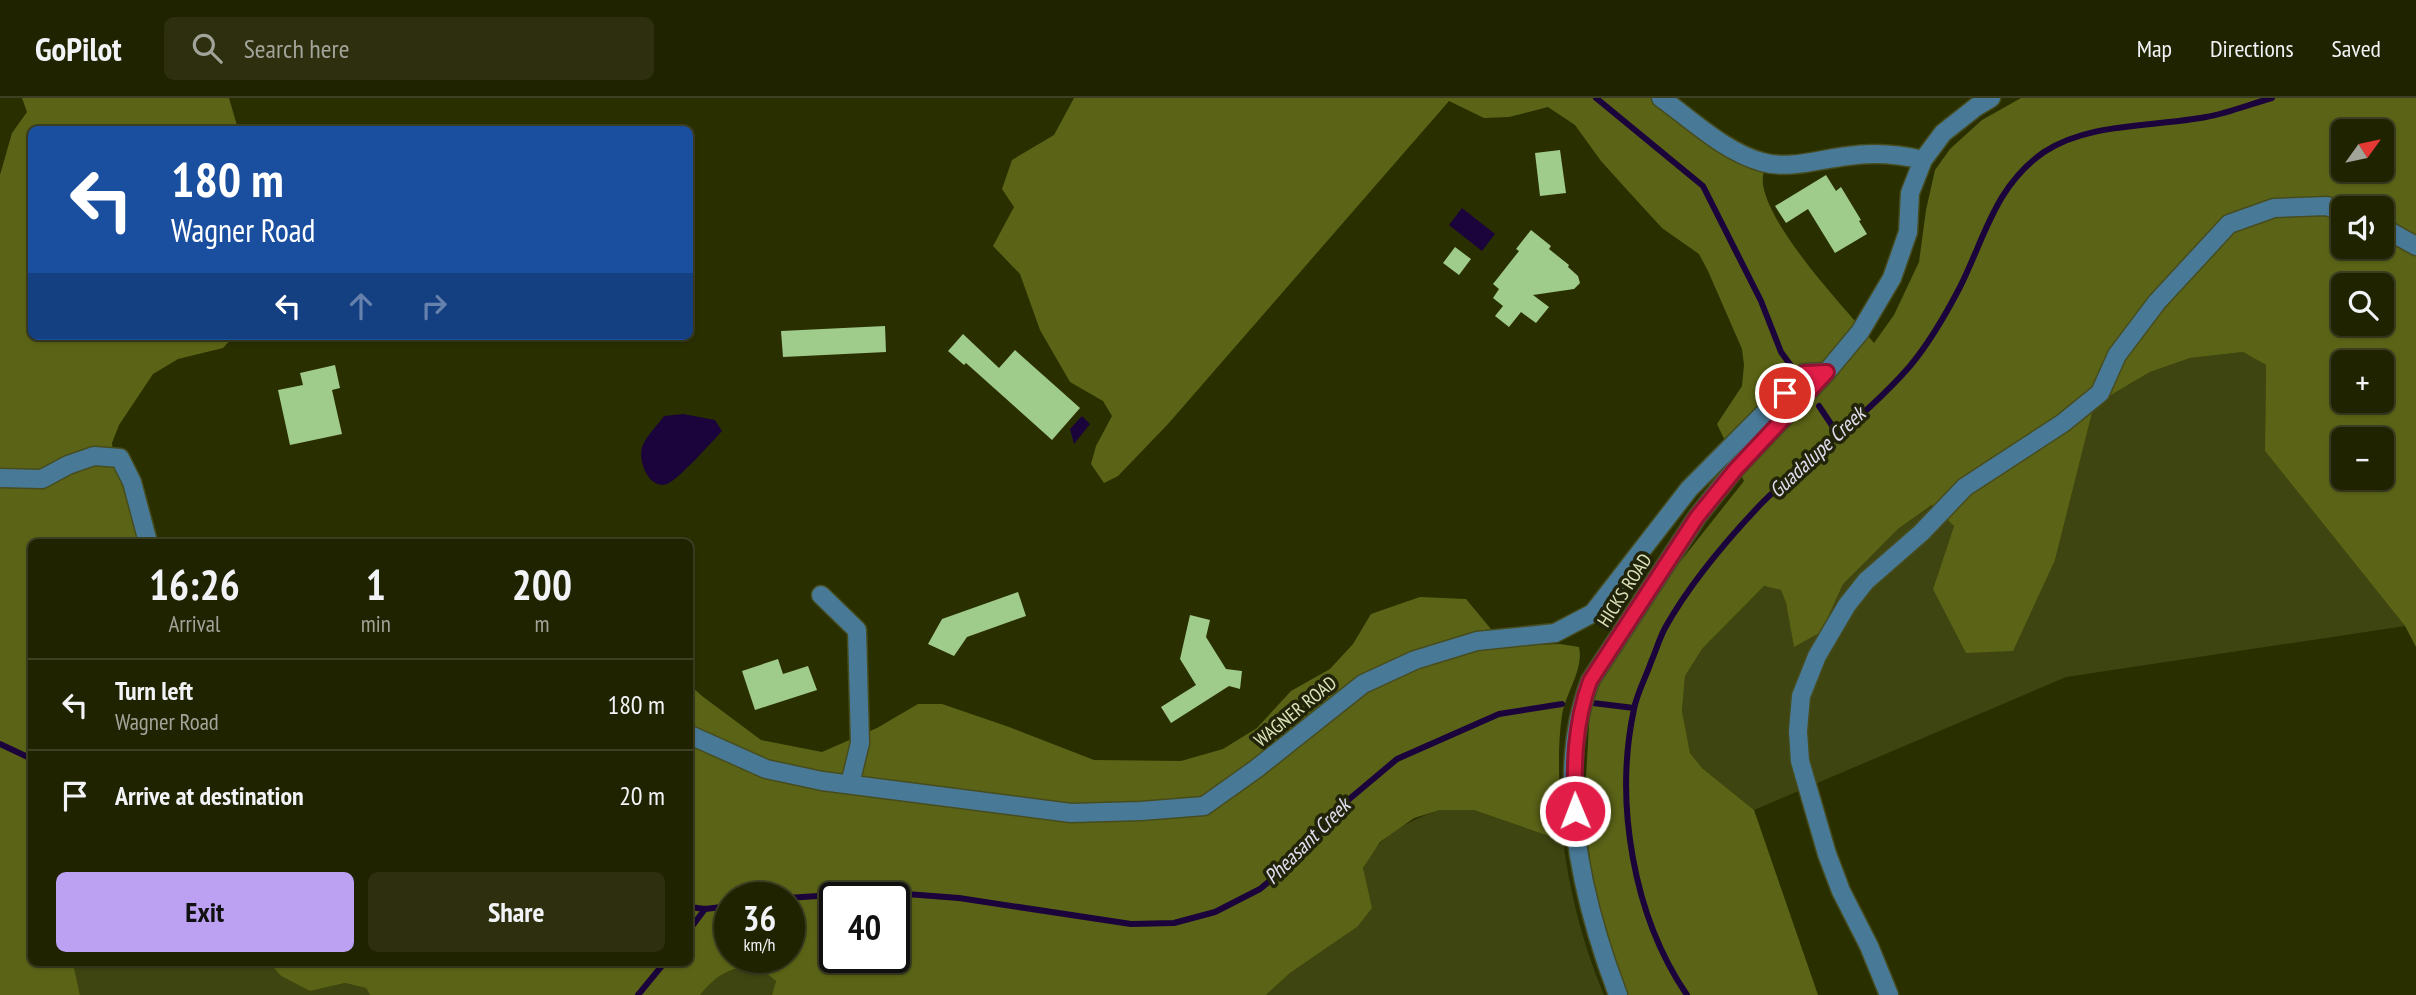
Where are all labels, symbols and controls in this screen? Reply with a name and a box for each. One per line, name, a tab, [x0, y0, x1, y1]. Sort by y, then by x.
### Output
search box	[164, 17, 654, 80]
text: GoPilot	[35, 27, 122, 70]
icon: search	[188, 29, 226, 67]
text: Search here	[244, 32, 349, 65]
text: Map	[2137, 33, 2172, 64]
text: Directions	[2210, 33, 2294, 64]
text: Saved	[2332, 33, 2381, 64]
north arrow	[2331, 119, 2394, 182]
map controls	[2331, 119, 2394, 490]
text: 180 m	[171, 147, 284, 211]
icon: left	[56, 154, 147, 245]
button: sound	[2331, 196, 2394, 259]
text: Wagner Road	[171, 209, 315, 251]
button: search	[2331, 273, 2394, 336]
icon: left	[269, 287, 307, 325]
icon: ahead	[342, 287, 380, 325]
icon: right	[415, 287, 453, 325]
button: +	[2331, 350, 2394, 413]
pin	[1755, 363, 1815, 423]
icon: arrive	[1766, 374, 1804, 412]
water label: Guadalupe Creek	[1763, 399, 1873, 503]
button: −	[2331, 427, 2394, 490]
street label: HICKS ROAD	[1591, 549, 1657, 631]
text: 16:26	[149, 557, 240, 612]
text: 1	[366, 557, 386, 612]
text: 200	[512, 557, 572, 612]
text: Arrival	[168, 609, 220, 638]
text: min	[361, 609, 391, 638]
text: m	[534, 609, 549, 638]
street label: WAGNER ROAD	[1249, 670, 1341, 752]
text: Turn left	[115, 674, 193, 707]
icon: left	[56, 686, 94, 724]
text: 180 m	[607, 688, 665, 721]
text: Wagner Road	[115, 707, 219, 736]
position arrow	[1538, 774, 1612, 848]
icon: arrive	[56, 777, 94, 815]
text: Arrive at destination	[115, 779, 304, 812]
text: 20 m	[619, 779, 665, 812]
water label: Pheasant Creek	[1258, 790, 1358, 890]
button: Exit	[56, 872, 354, 952]
button: Share	[368, 872, 665, 952]
speed limit sign: 40	[819, 882, 910, 973]
text: 36	[743, 895, 776, 941]
text: km/h	[744, 933, 775, 956]

